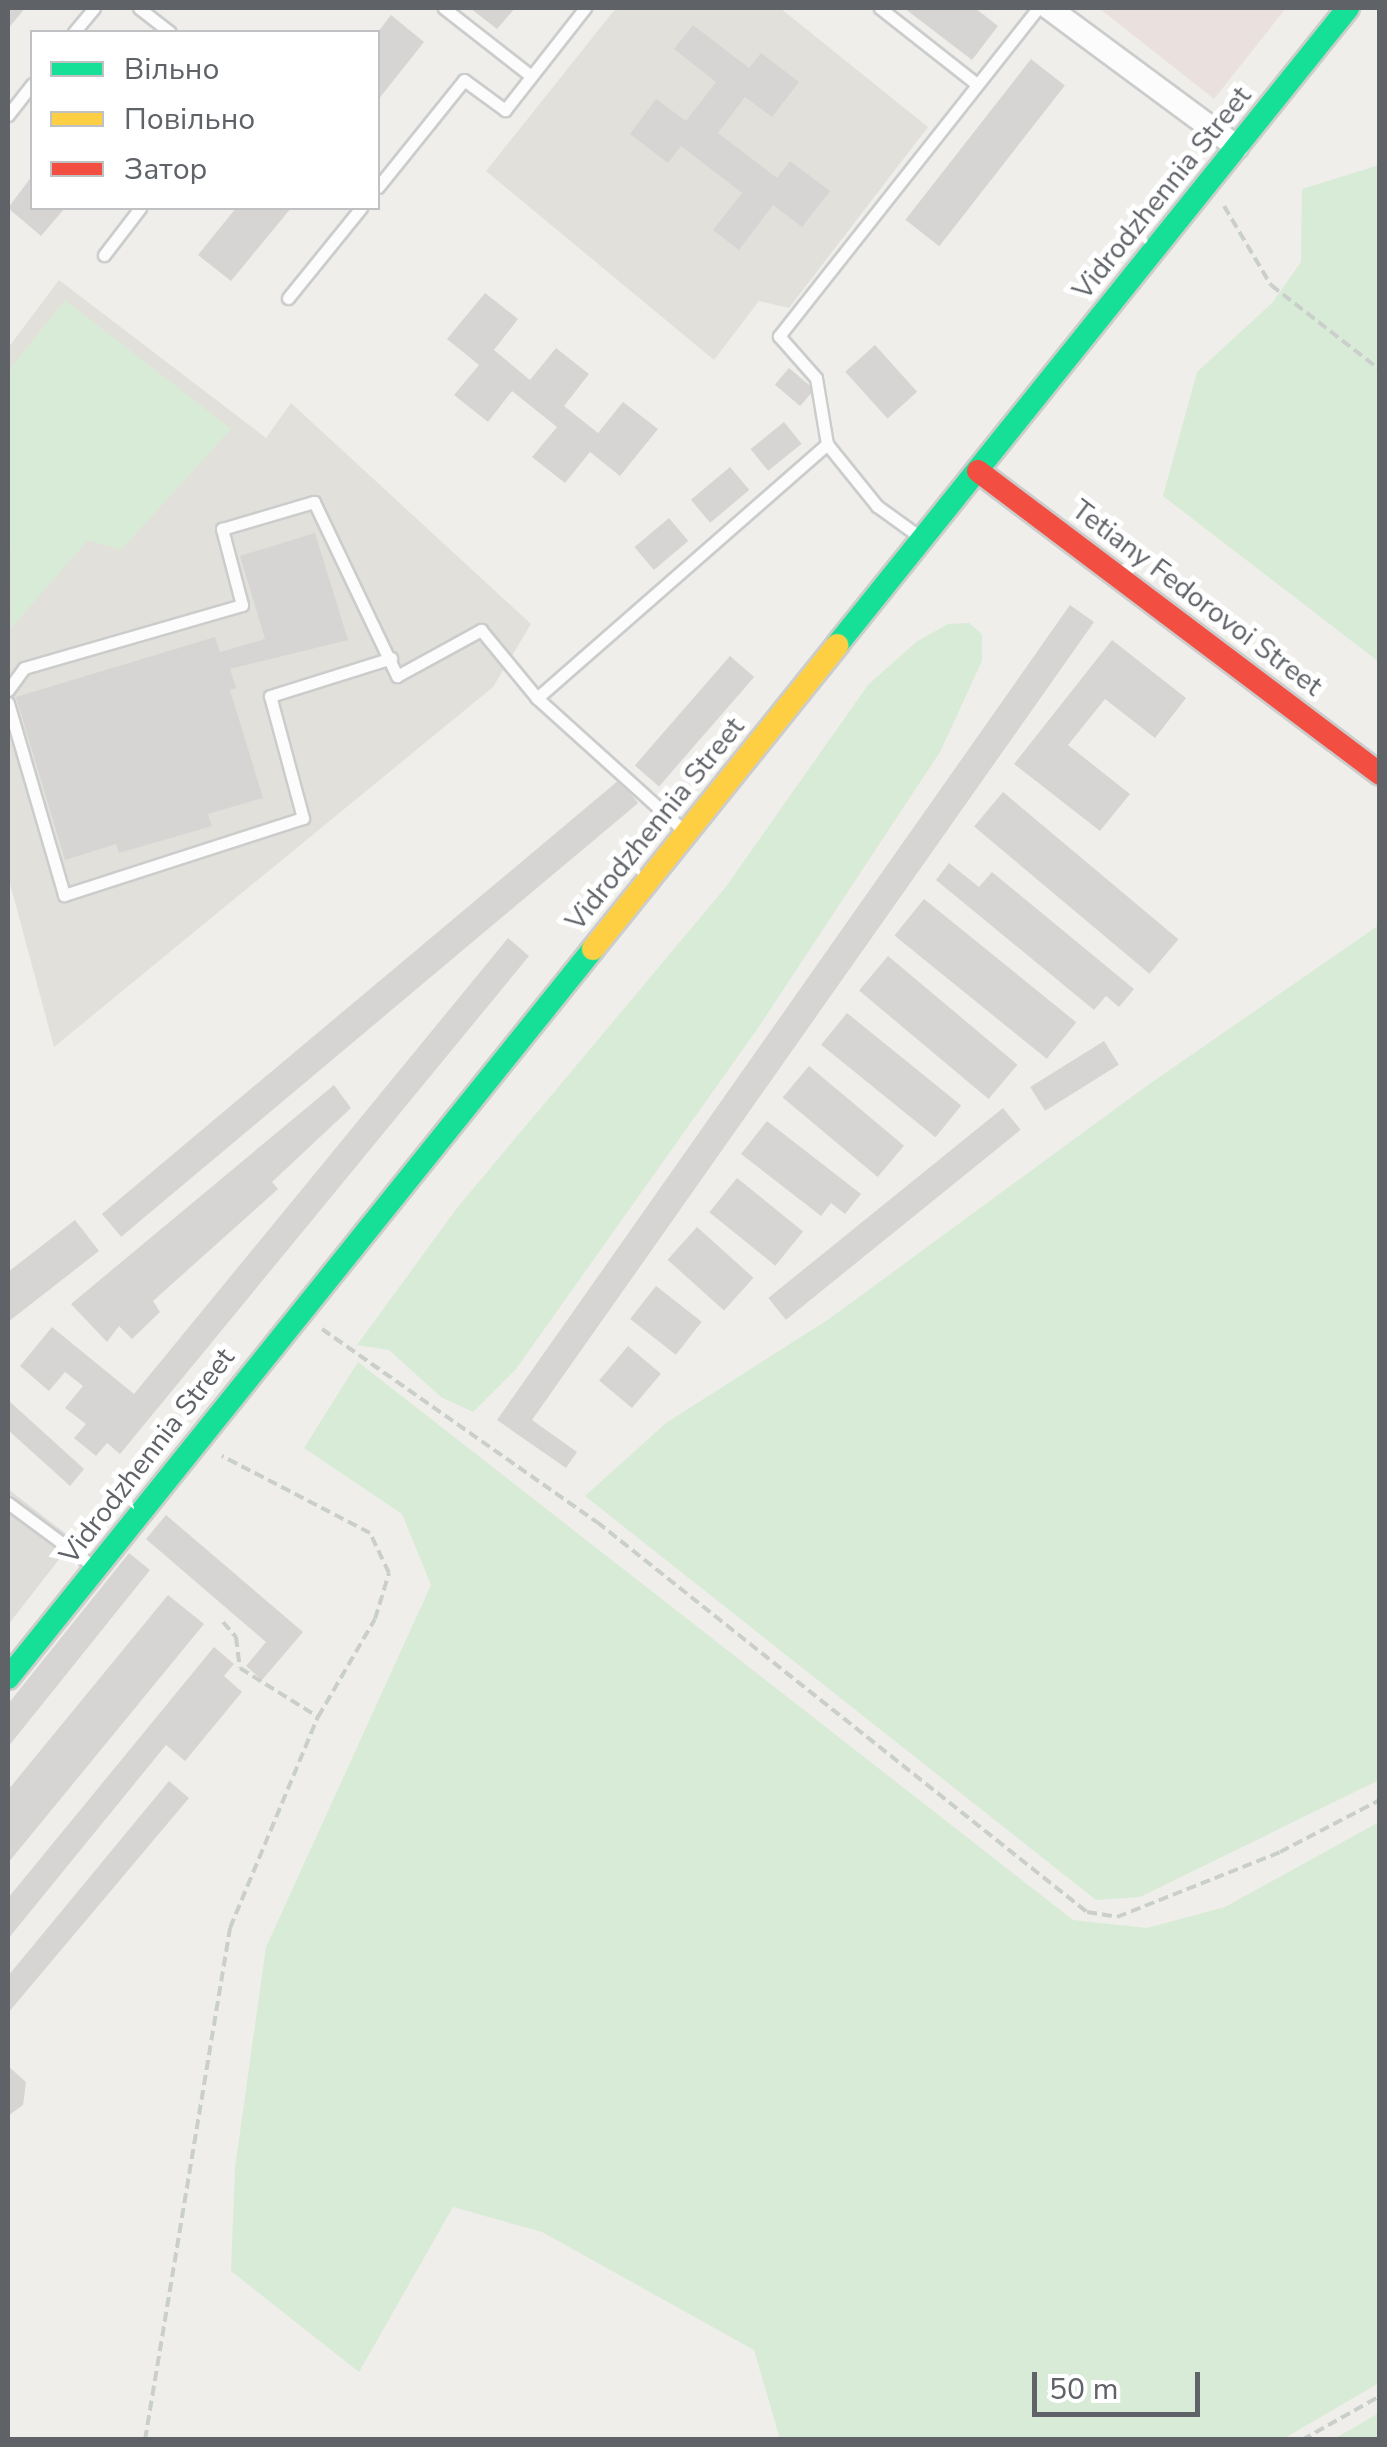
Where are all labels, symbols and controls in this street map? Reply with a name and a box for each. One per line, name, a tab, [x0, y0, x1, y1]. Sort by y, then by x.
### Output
legend	[30, 30, 380, 210]
text: Вільно	[124, 49, 219, 90]
street label: Vidrodzhennia Street	[1066, 80, 1258, 306]
text: Повільно	[124, 99, 255, 140]
text: Затор	[124, 149, 207, 190]
street label: Tetiany Fedorovoi Street	[1065, 493, 1329, 703]
street label: Vidrodzhennia Street	[559, 711, 751, 937]
street label: Vidrodzhennia Street	[52, 1342, 242, 1570]
scale bar	[1037, 2352, 1204, 2414]
text: 50 m	[1049, 2369, 1118, 2410]

